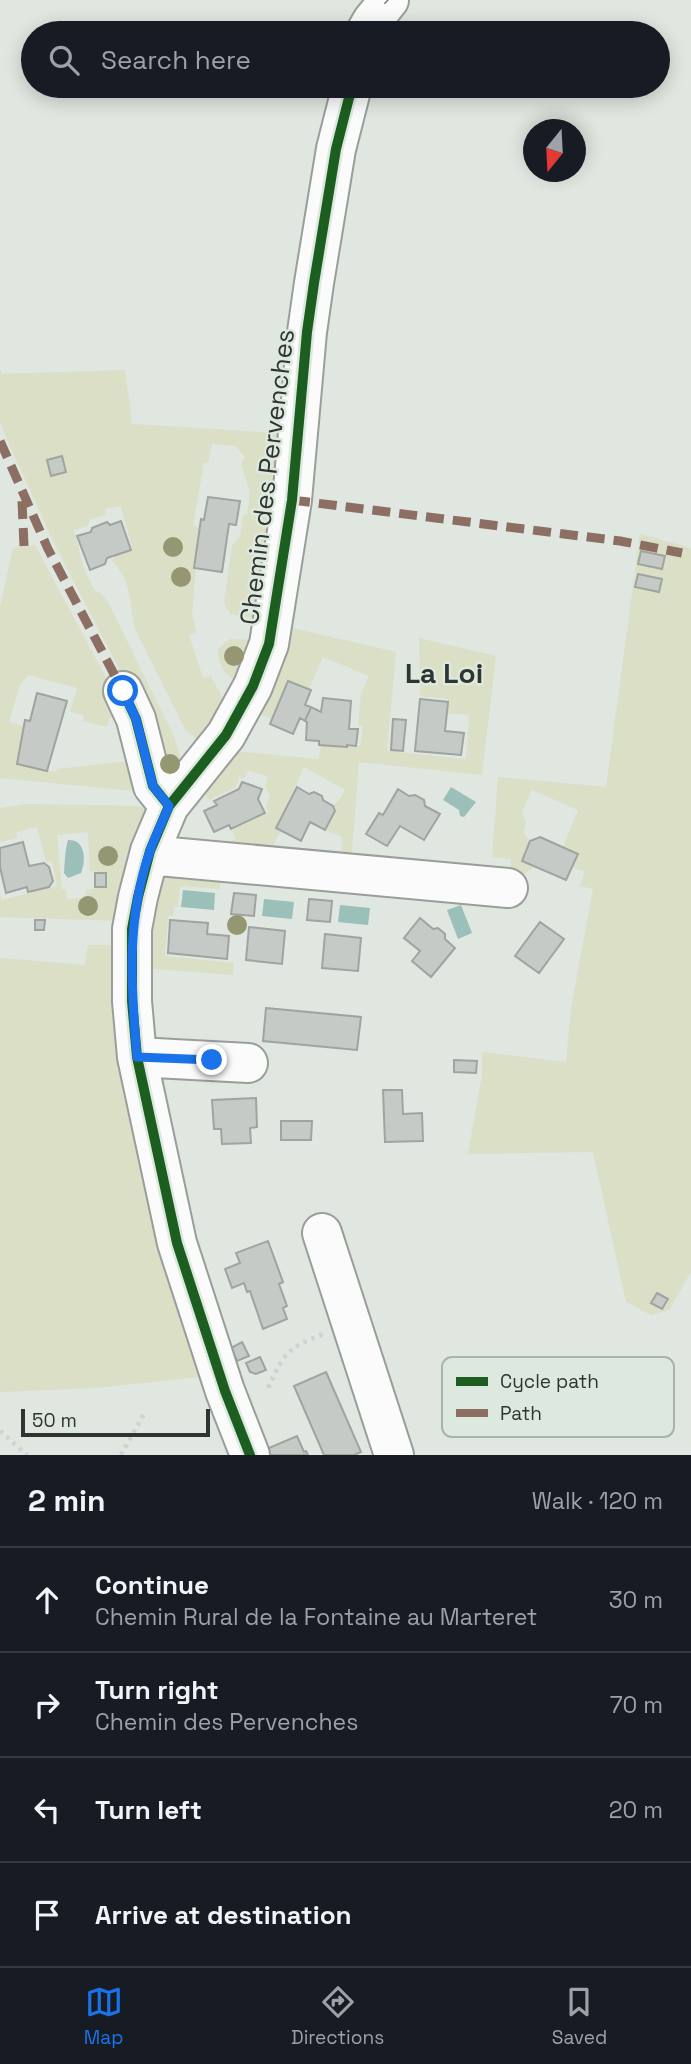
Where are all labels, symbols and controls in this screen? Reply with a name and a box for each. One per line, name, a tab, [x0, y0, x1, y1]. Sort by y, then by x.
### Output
search box	[21, 21, 670, 98]
icon: search	[45, 41, 83, 79]
text: Search here	[101, 43, 251, 77]
north arrow	[523, 119, 586, 182]
street label: Chemin des Pervenches	[232, 327, 302, 627]
district label: La Loi	[405, 655, 483, 691]
route start	[107, 675, 138, 706]
route end	[196, 1044, 227, 1075]
legend	[442, 1357, 674, 1437]
text: Cycle path	[500, 1369, 599, 1394]
text: Path	[500, 1401, 542, 1426]
scale bar	[21, 1406, 210, 1438]
text: 50 m	[32, 1408, 77, 1433]
text: 2 min	[28, 1481, 106, 1520]
text: Walk · 120 m	[532, 1486, 663, 1516]
text: Continue	[95, 1568, 209, 1602]
icon: ahead	[28, 1581, 66, 1619]
text: 30 m	[609, 1585, 663, 1615]
text: Chemin Rural de la Fontaine au Marteret	[95, 1602, 537, 1632]
text: Turn right	[95, 1673, 219, 1707]
icon: right	[28, 1686, 66, 1724]
text: 70 m	[610, 1690, 663, 1720]
text: Chemin des Pervenches	[95, 1707, 358, 1737]
icon: left	[28, 1791, 66, 1829]
text: Turn left	[95, 1793, 202, 1827]
text: 20 m	[609, 1795, 663, 1825]
icon: arrive	[28, 1896, 66, 1934]
text: Arrive at destination	[95, 1898, 352, 1932]
tab: Map	[84, 1983, 123, 2050]
tab: Directions	[291, 1983, 384, 2050]
tab: Saved	[552, 1983, 607, 2050]

